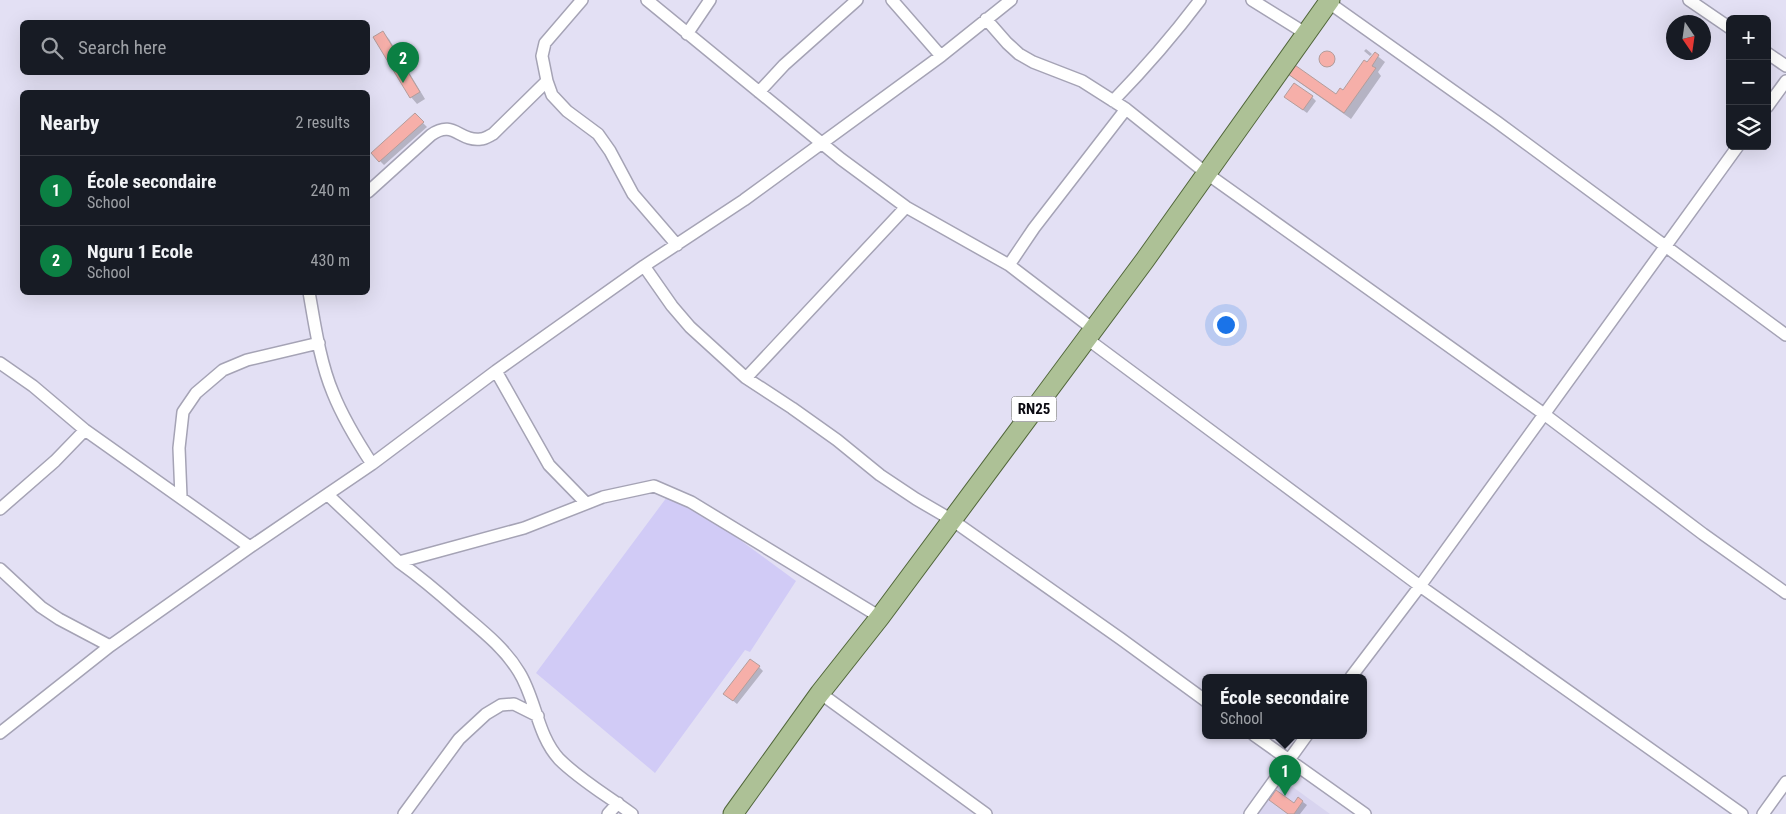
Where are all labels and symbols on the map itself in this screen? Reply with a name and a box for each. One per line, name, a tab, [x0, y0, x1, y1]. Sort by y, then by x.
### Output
north arrow	[1666, 15, 1711, 60]
pin: 2	[387, 42, 419, 83]
your location	[1213, 312, 1239, 338]
road number: RN25	[1012, 396, 1056, 422]
pin: 1	[1269, 755, 1301, 796]

